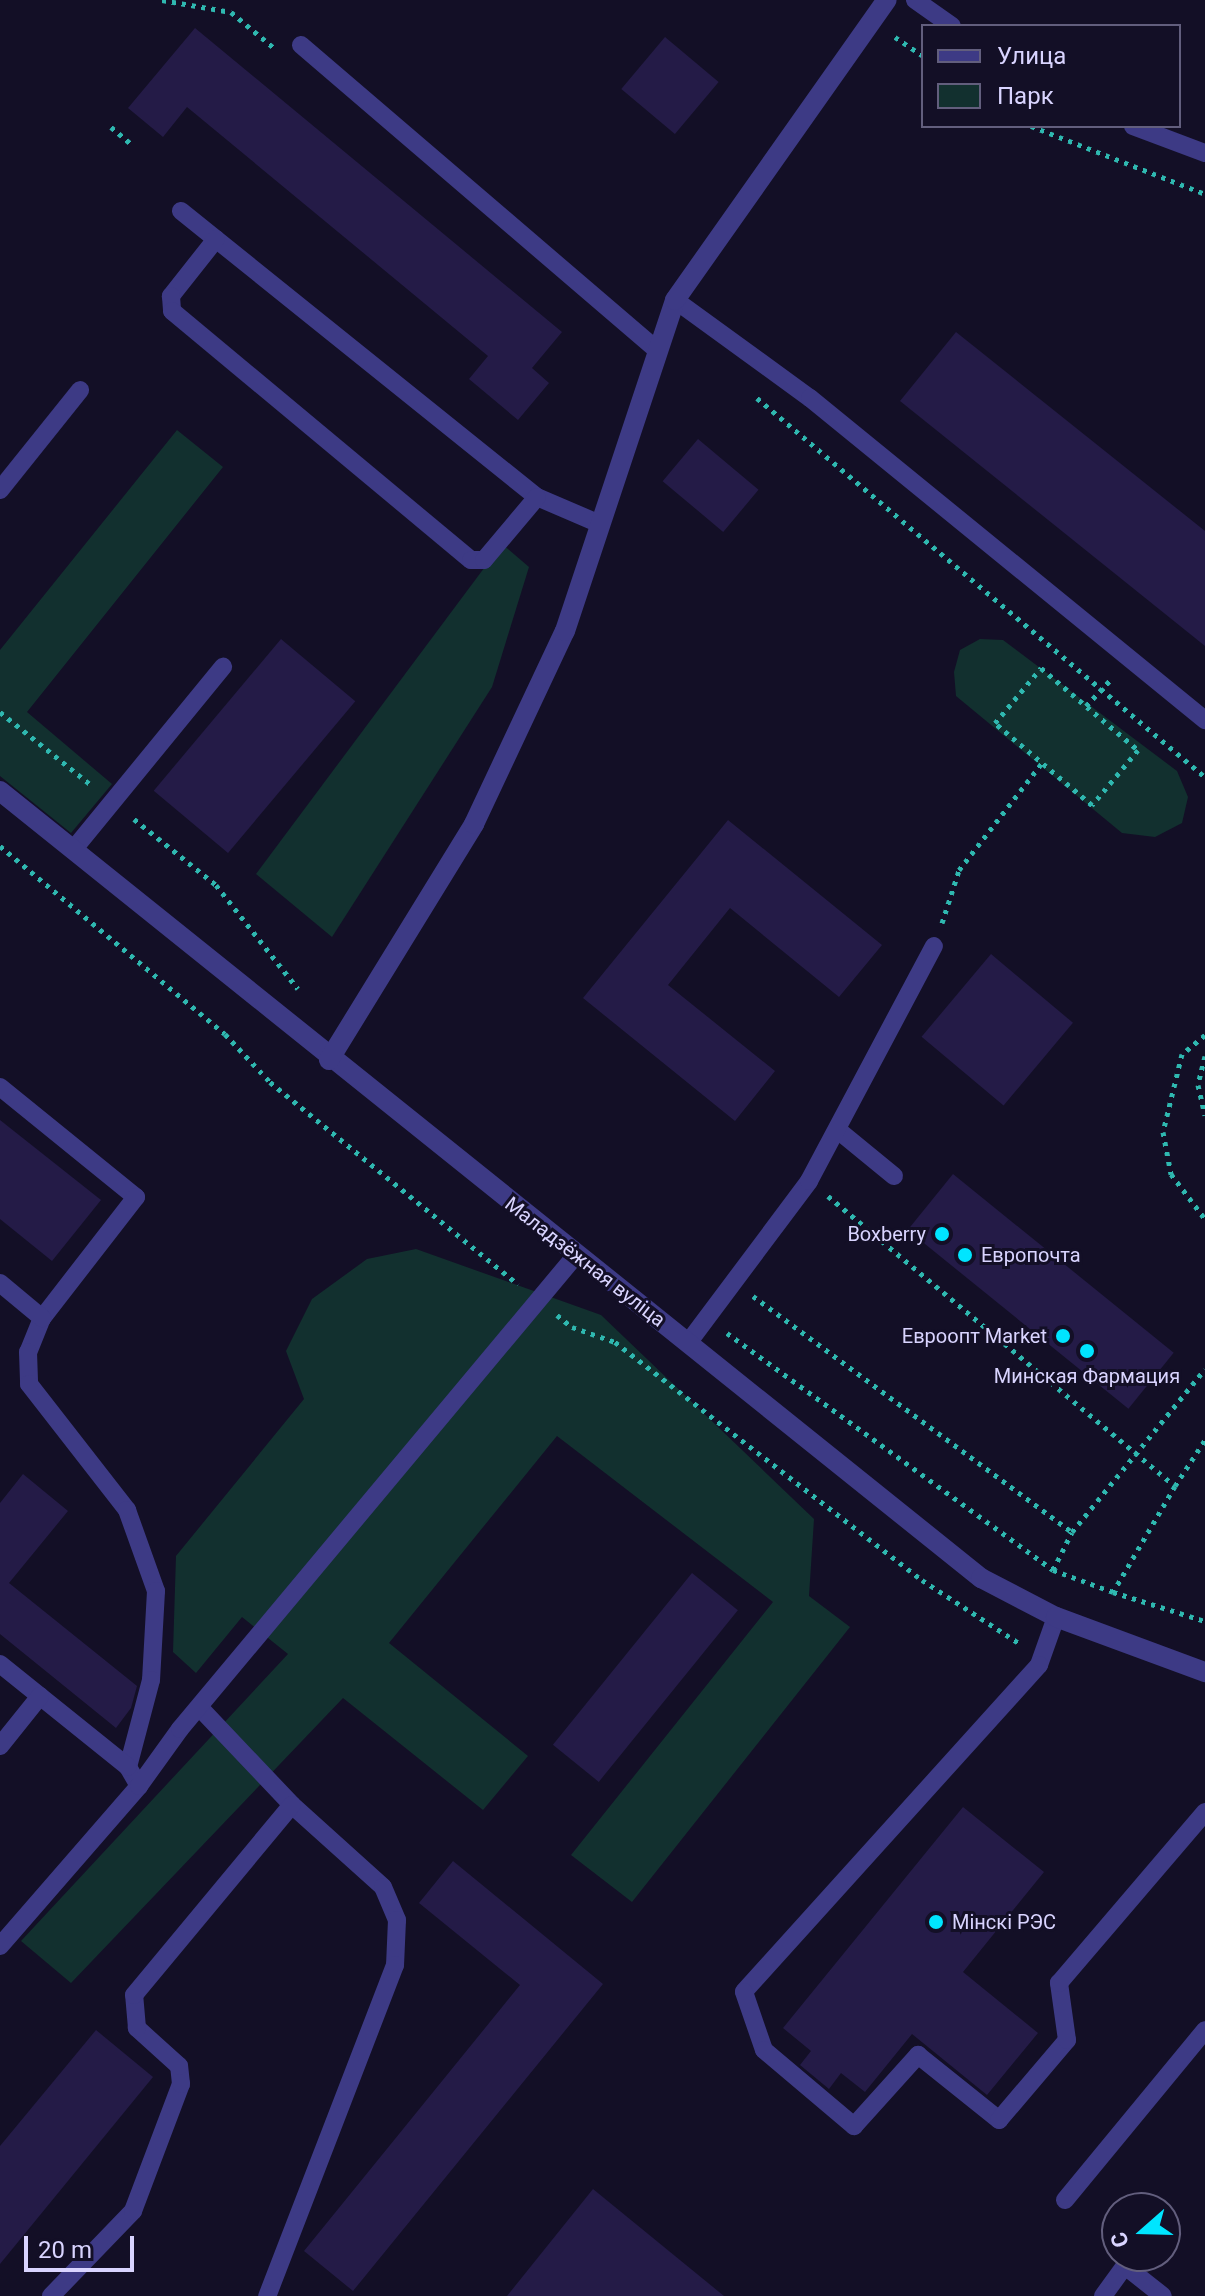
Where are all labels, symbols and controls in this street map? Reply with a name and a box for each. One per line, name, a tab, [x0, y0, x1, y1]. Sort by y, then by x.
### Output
legend	[921, 24, 1181, 128]
text: Улица	[997, 42, 1066, 70]
text: Парк	[997, 82, 1054, 110]
street label: Маладзёжная вуліца	[500, 1192, 670, 1332]
place label: Boxberry	[847, 1222, 926, 1246]
marker: Boxberry	[933, 1225, 951, 1243]
place label: Европочта	[981, 1243, 1081, 1267]
marker: Европочта	[956, 1246, 974, 1264]
place label: Евроопт Market	[902, 1324, 1047, 1348]
marker: Евроопт Market	[1054, 1327, 1072, 1345]
marker: Минская Фармация	[1078, 1342, 1096, 1360]
place label: Минская Фармация	[994, 1364, 1180, 1388]
place label: Мінскі РЭС	[952, 1910, 1056, 1934]
marker: Мінскі РЭС	[927, 1913, 945, 1931]
north arrow	[1101, 2192, 1181, 2272]
scale bar	[28, 2220, 138, 2270]
text: С	[1106, 2229, 1134, 2251]
text: 20 m	[38, 2236, 92, 2264]

